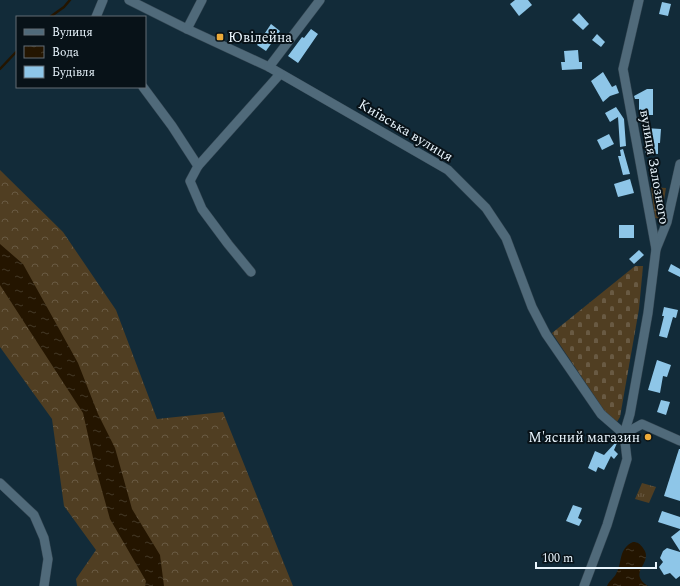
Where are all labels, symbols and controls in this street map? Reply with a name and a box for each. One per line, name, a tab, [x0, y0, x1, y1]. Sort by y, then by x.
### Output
legend	[16, 16, 146, 88]
text: Вулиця	[52, 23, 93, 42]
place label: Ювілейна	[228, 27, 292, 48]
marker: Ювілейна	[215, 32, 225, 42]
text: Вода	[52, 43, 79, 62]
text: Будівля	[52, 63, 95, 82]
street label: Київська вулиця	[354, 94, 457, 167]
street label: вулиця Залозного	[634, 108, 675, 226]
place label: М'ясний магазин	[528, 427, 640, 448]
marker: М'ясний магазин	[643, 432, 653, 442]
scale bar	[536, 544, 656, 570]
text: 100 m	[542, 549, 573, 568]

